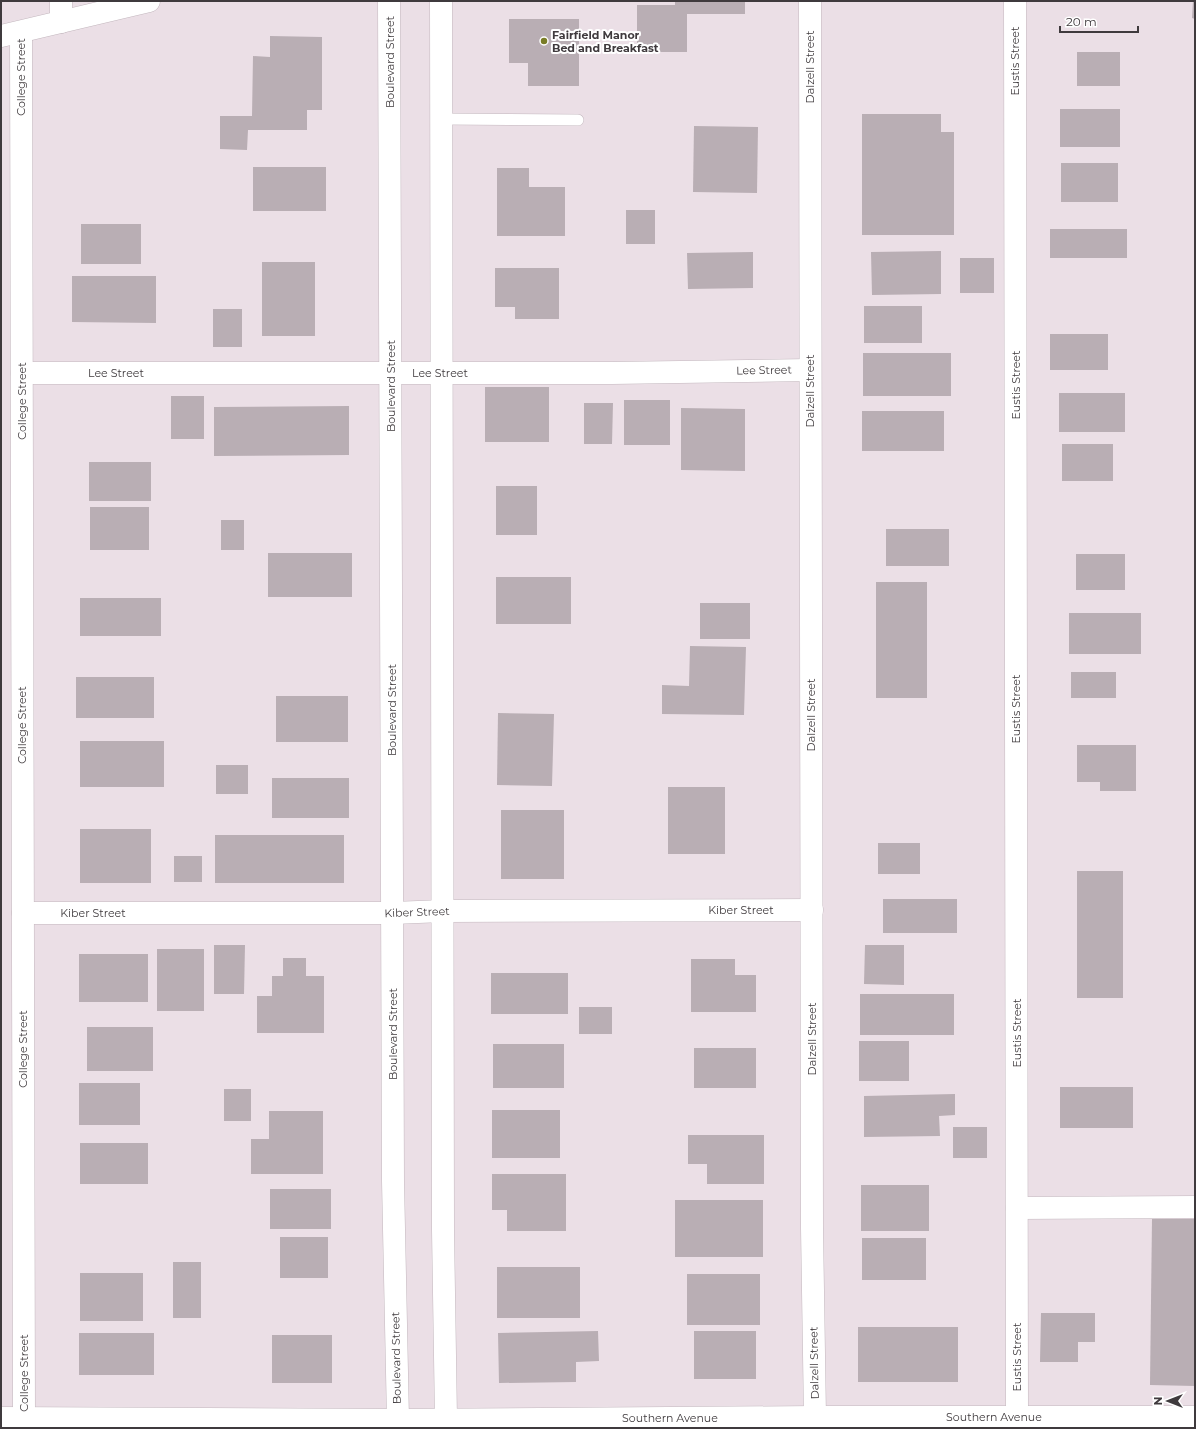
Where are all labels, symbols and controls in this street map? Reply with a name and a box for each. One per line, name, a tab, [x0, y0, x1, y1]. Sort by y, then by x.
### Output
scale bar	[1060, 8, 1138, 34]
text: 20 m	[1066, 14, 1097, 29]
street label: Boulevard Street	[383, 15, 397, 108]
street label: Eustis Street	[1008, 26, 1022, 95]
place label: Fairfield Manor Bed and Breakfast	[552, 28, 659, 55]
street label: Dalzell Street	[803, 30, 817, 103]
marker: Fairfield Manor Bed and Breakfast	[539, 36, 549, 46]
street label: College Street	[14, 38, 28, 116]
street label: Boulevard Street	[384, 339, 398, 432]
street label: Eustis Street	[1009, 350, 1023, 419]
street label: Dalzell Street	[803, 354, 817, 427]
street label: College Street	[15, 362, 29, 440]
street label: Lee Street	[736, 363, 793, 377]
street label: Lee Street	[88, 366, 144, 380]
street label: Lee Street	[412, 366, 468, 380]
street label: Boulevard Street	[385, 663, 399, 756]
street label: Eustis Street	[1009, 674, 1023, 743]
street label: Dalzell Street	[804, 678, 818, 751]
street label: College Street	[15, 686, 29, 764]
street label: Kiber Street	[708, 903, 774, 917]
street label: Kiber Street	[384, 904, 450, 920]
street label: Kiber Street	[60, 906, 126, 920]
street label: Boulevard Street	[386, 987, 400, 1080]
street label: Eustis Street	[1010, 998, 1024, 1067]
street label: Dalzell Street	[805, 1002, 819, 1075]
street label: College Street	[16, 1010, 30, 1088]
street label: Boulevard Street	[388, 1311, 404, 1404]
street label: Eustis Street	[1010, 1322, 1024, 1391]
street label: Dalzell Street	[806, 1326, 822, 1399]
street label: College Street	[17, 1334, 31, 1412]
north arrow	[1148, 1381, 1188, 1421]
text: N	[1151, 1397, 1165, 1405]
street label: Southern Avenue	[946, 1410, 1042, 1424]
street label: Southern Avenue	[622, 1411, 718, 1425]

